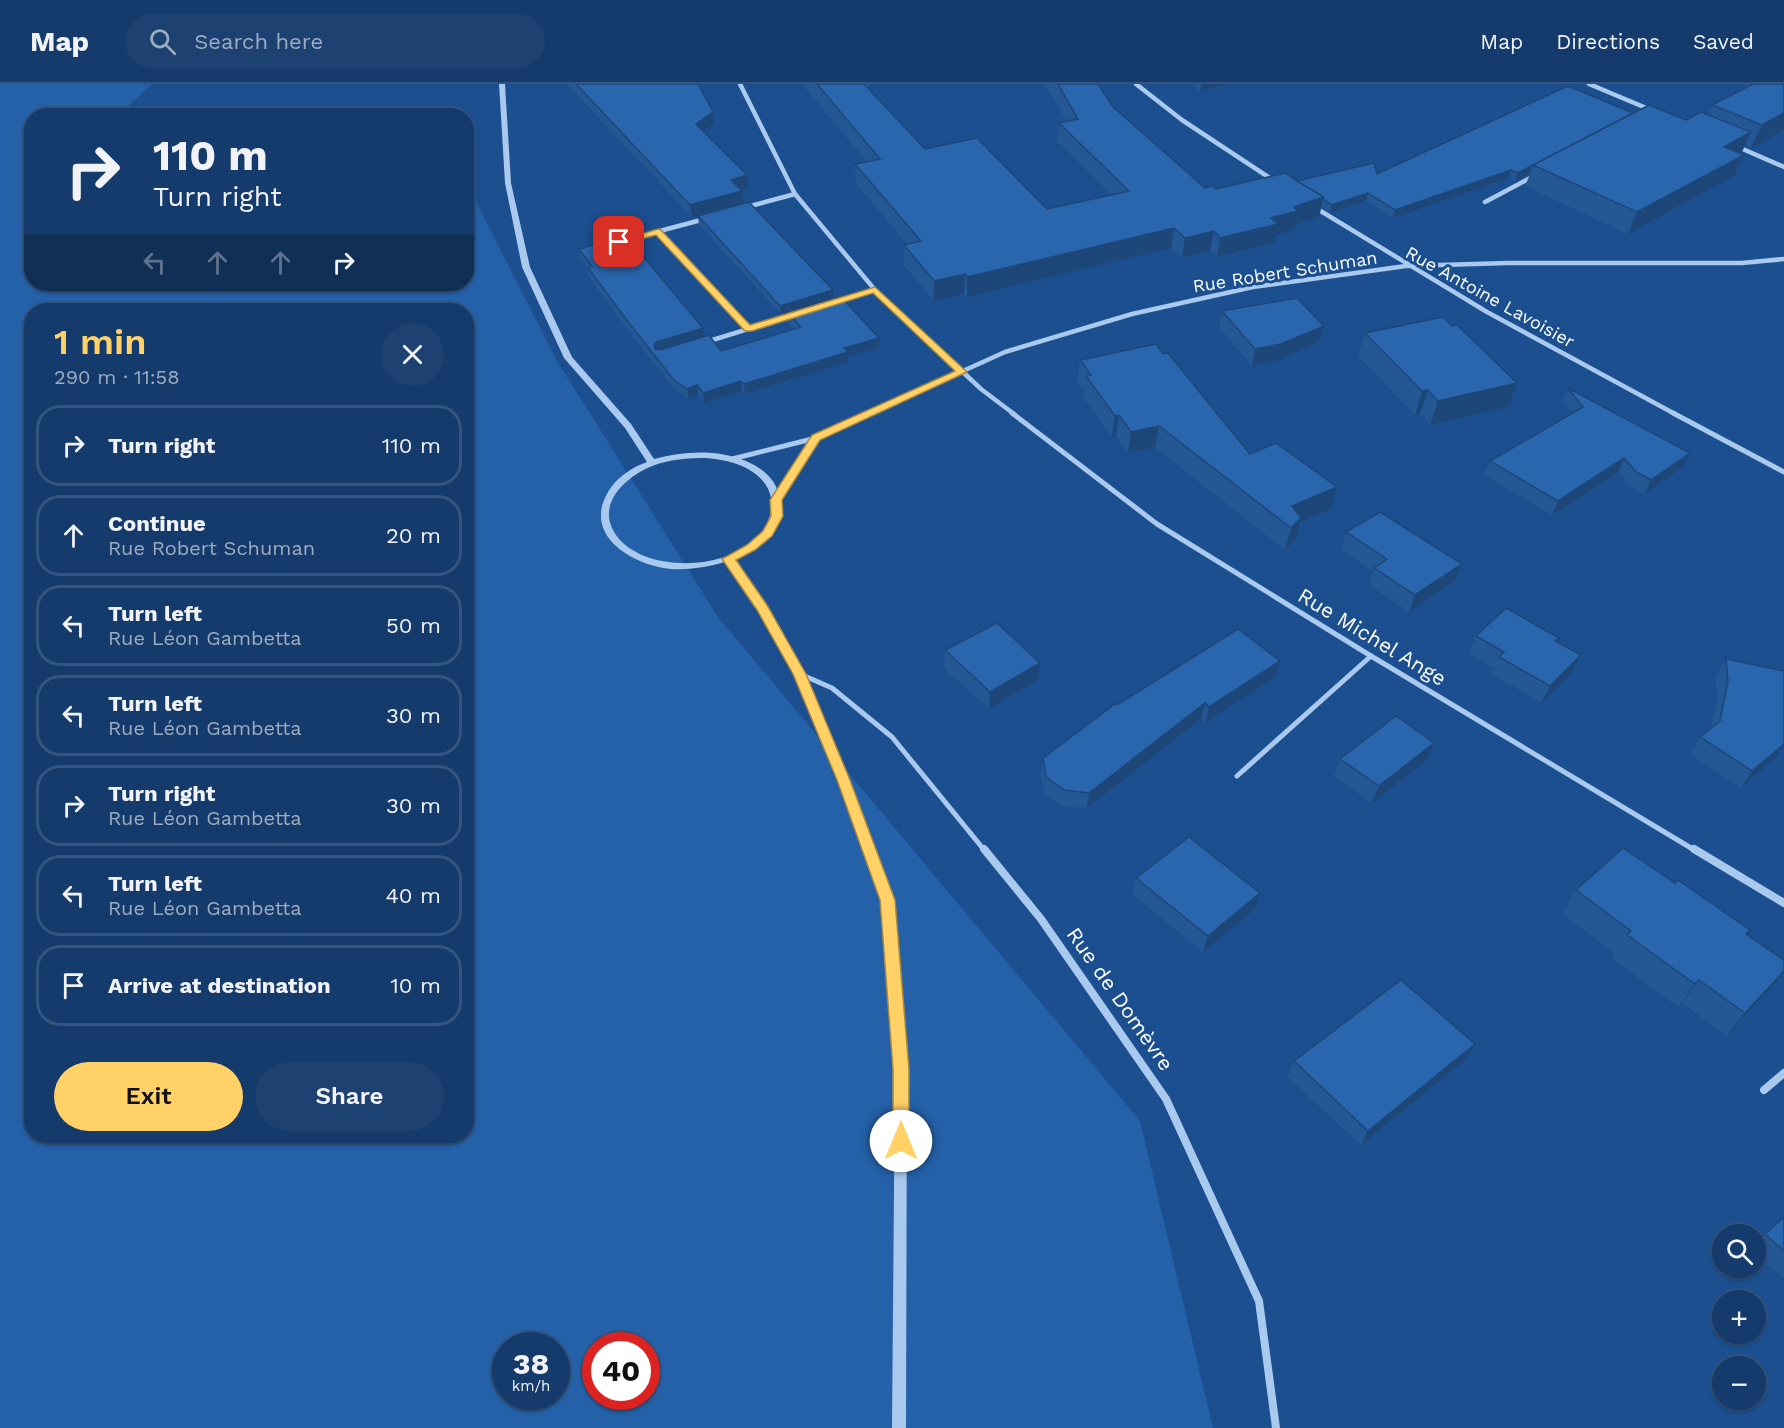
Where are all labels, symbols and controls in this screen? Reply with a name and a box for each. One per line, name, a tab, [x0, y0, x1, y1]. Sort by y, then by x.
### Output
search box	[125, 14, 545, 68]
text: Map	[30, 25, 89, 58]
icon: search	[146, 25, 179, 58]
text: Search here	[194, 29, 323, 54]
text: Map	[1480, 29, 1523, 54]
text: Directions	[1556, 29, 1660, 54]
text: Saved	[1693, 29, 1754, 54]
text: 110 m	[153, 131, 268, 180]
icon: right	[54, 132, 132, 210]
text: Turn right	[153, 181, 282, 213]
pin	[593, 216, 644, 267]
icon: arrive	[602, 225, 635, 258]
street label: Rue Antoine Lavoisier	[1402, 241, 1578, 352]
icon: left	[138, 246, 171, 279]
icon: ahead	[201, 246, 234, 279]
icon: ahead	[264, 246, 297, 279]
icon: right	[327, 246, 360, 279]
street label: Rue Robert Schuman	[1191, 247, 1379, 296]
text: 1 min	[54, 321, 146, 363]
button: close	[381, 323, 444, 386]
text: 290 m · 11:58	[54, 365, 180, 389]
icon: right	[57, 429, 90, 462]
text: Turn right	[108, 433, 215, 458]
text: 110 m	[382, 433, 441, 458]
text: Continue	[108, 511, 206, 536]
icon: ahead	[57, 519, 90, 552]
text: 20 m	[386, 523, 441, 548]
text: Rue Robert Schuman	[108, 536, 315, 560]
street label: Rue Michel Ange	[1294, 582, 1451, 691]
text: Turn left	[108, 601, 202, 626]
icon: left	[57, 609, 90, 642]
text: 50 m	[386, 613, 441, 638]
text: Rue Léon Gambetta	[108, 626, 302, 650]
text: Turn left	[108, 691, 202, 716]
icon: left	[57, 699, 90, 732]
text: 30 m	[386, 703, 441, 728]
text: Rue Léon Gambetta	[108, 716, 302, 740]
text: Turn right	[108, 781, 215, 806]
icon: right	[57, 789, 90, 822]
text: 30 m	[386, 793, 441, 818]
text: Rue Léon Gambetta	[108, 806, 302, 830]
text: Turn left	[108, 871, 202, 896]
icon: left	[57, 879, 90, 912]
text: 40 m	[385, 883, 441, 908]
text: Rue Léon Gambetta	[108, 896, 302, 920]
street label: Rue de Domèvre	[1062, 922, 1179, 1075]
icon: arrive	[57, 969, 90, 1002]
text: Arrive at destination	[108, 973, 331, 998]
text: 10 m	[390, 973, 441, 998]
button: Exit	[54, 1062, 243, 1131]
button: Share	[255, 1062, 444, 1131]
position arrow	[869, 1109, 933, 1173]
map controls	[1712, 1224, 1766, 1410]
button: search	[1712, 1224, 1766, 1278]
button: +	[1712, 1290, 1766, 1344]
speed limit sign: 40	[582, 1332, 660, 1410]
text: 38	[513, 1346, 549, 1381]
button: −	[1712, 1356, 1766, 1410]
text: km/h	[512, 1377, 550, 1395]

